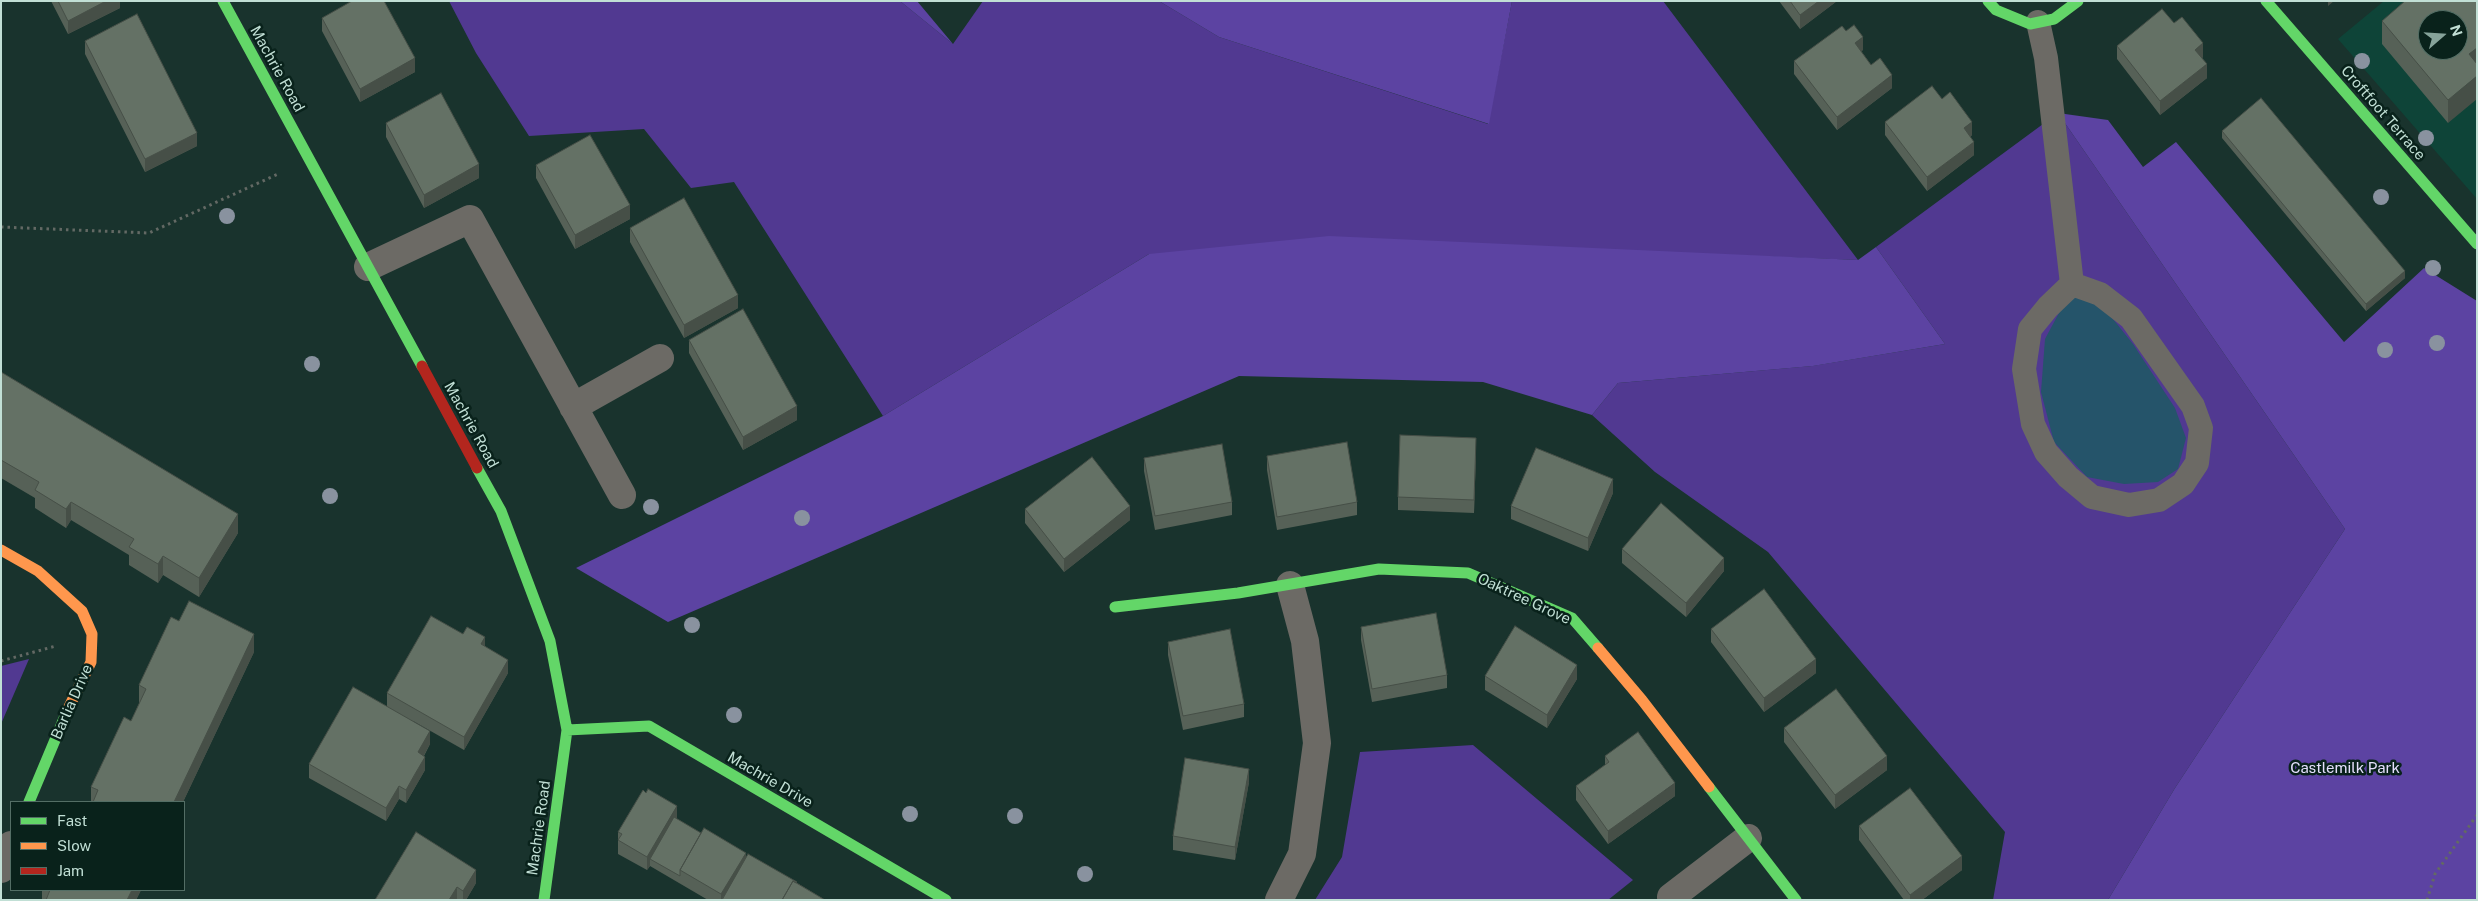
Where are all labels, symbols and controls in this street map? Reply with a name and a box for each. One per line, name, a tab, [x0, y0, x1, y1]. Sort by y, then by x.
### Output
north arrow	[2418, 10, 2468, 60]
street label: Machrie Road	[246, 23, 308, 115]
text: N	[2447, 23, 2466, 38]
street label: Croftfoot Terrace	[2337, 62, 2429, 164]
street label: Machrie Road	[440, 379, 502, 471]
street label: Oaktree Grove	[1475, 570, 1573, 628]
street label: Barlia Drive	[47, 662, 97, 742]
street label: Machrie Drive	[724, 748, 816, 812]
park label: Castlemilk Park	[2290, 759, 2400, 777]
street label: Machrie Road	[523, 779, 555, 877]
legend	[10, 801, 185, 891]
text: Fast	[57, 812, 87, 829]
text: Slow	[57, 837, 91, 854]
text: Jam	[57, 862, 84, 879]

